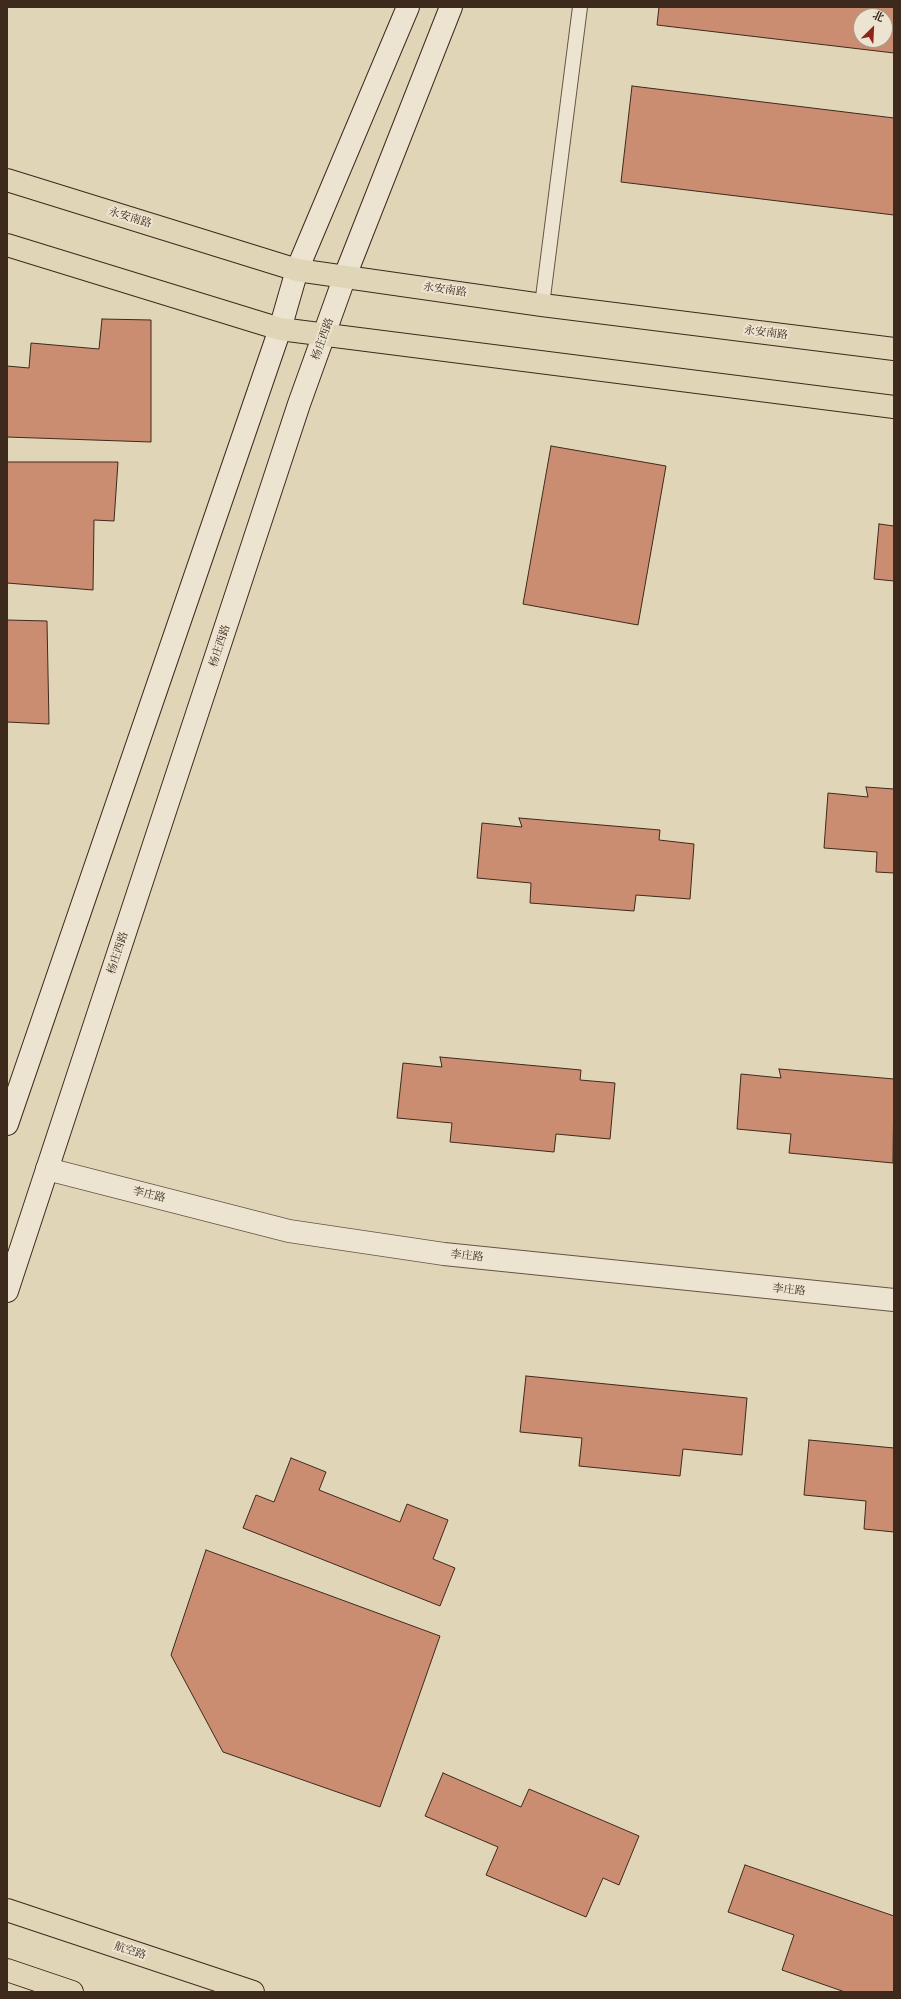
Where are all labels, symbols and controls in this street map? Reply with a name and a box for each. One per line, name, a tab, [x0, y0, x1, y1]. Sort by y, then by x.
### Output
north arrow	[853, 8, 893, 48]
text: 北	[870, 10, 885, 25]
street label: 永安南路	[107, 205, 153, 231]
street label: 永安南路	[422, 280, 468, 300]
street label: 杨庄西路	[309, 316, 337, 362]
street label: 永安南路	[743, 324, 789, 342]
street label: 杨庄西路	[207, 623, 233, 669]
street label: 杨庄西路	[105, 930, 131, 976]
street label: 李庄路	[131, 1185, 167, 1205]
street label: 李庄路	[450, 1248, 484, 1264]
street label: 李庄路	[772, 1282, 806, 1298]
street label: 航空路	[112, 1940, 148, 1962]

